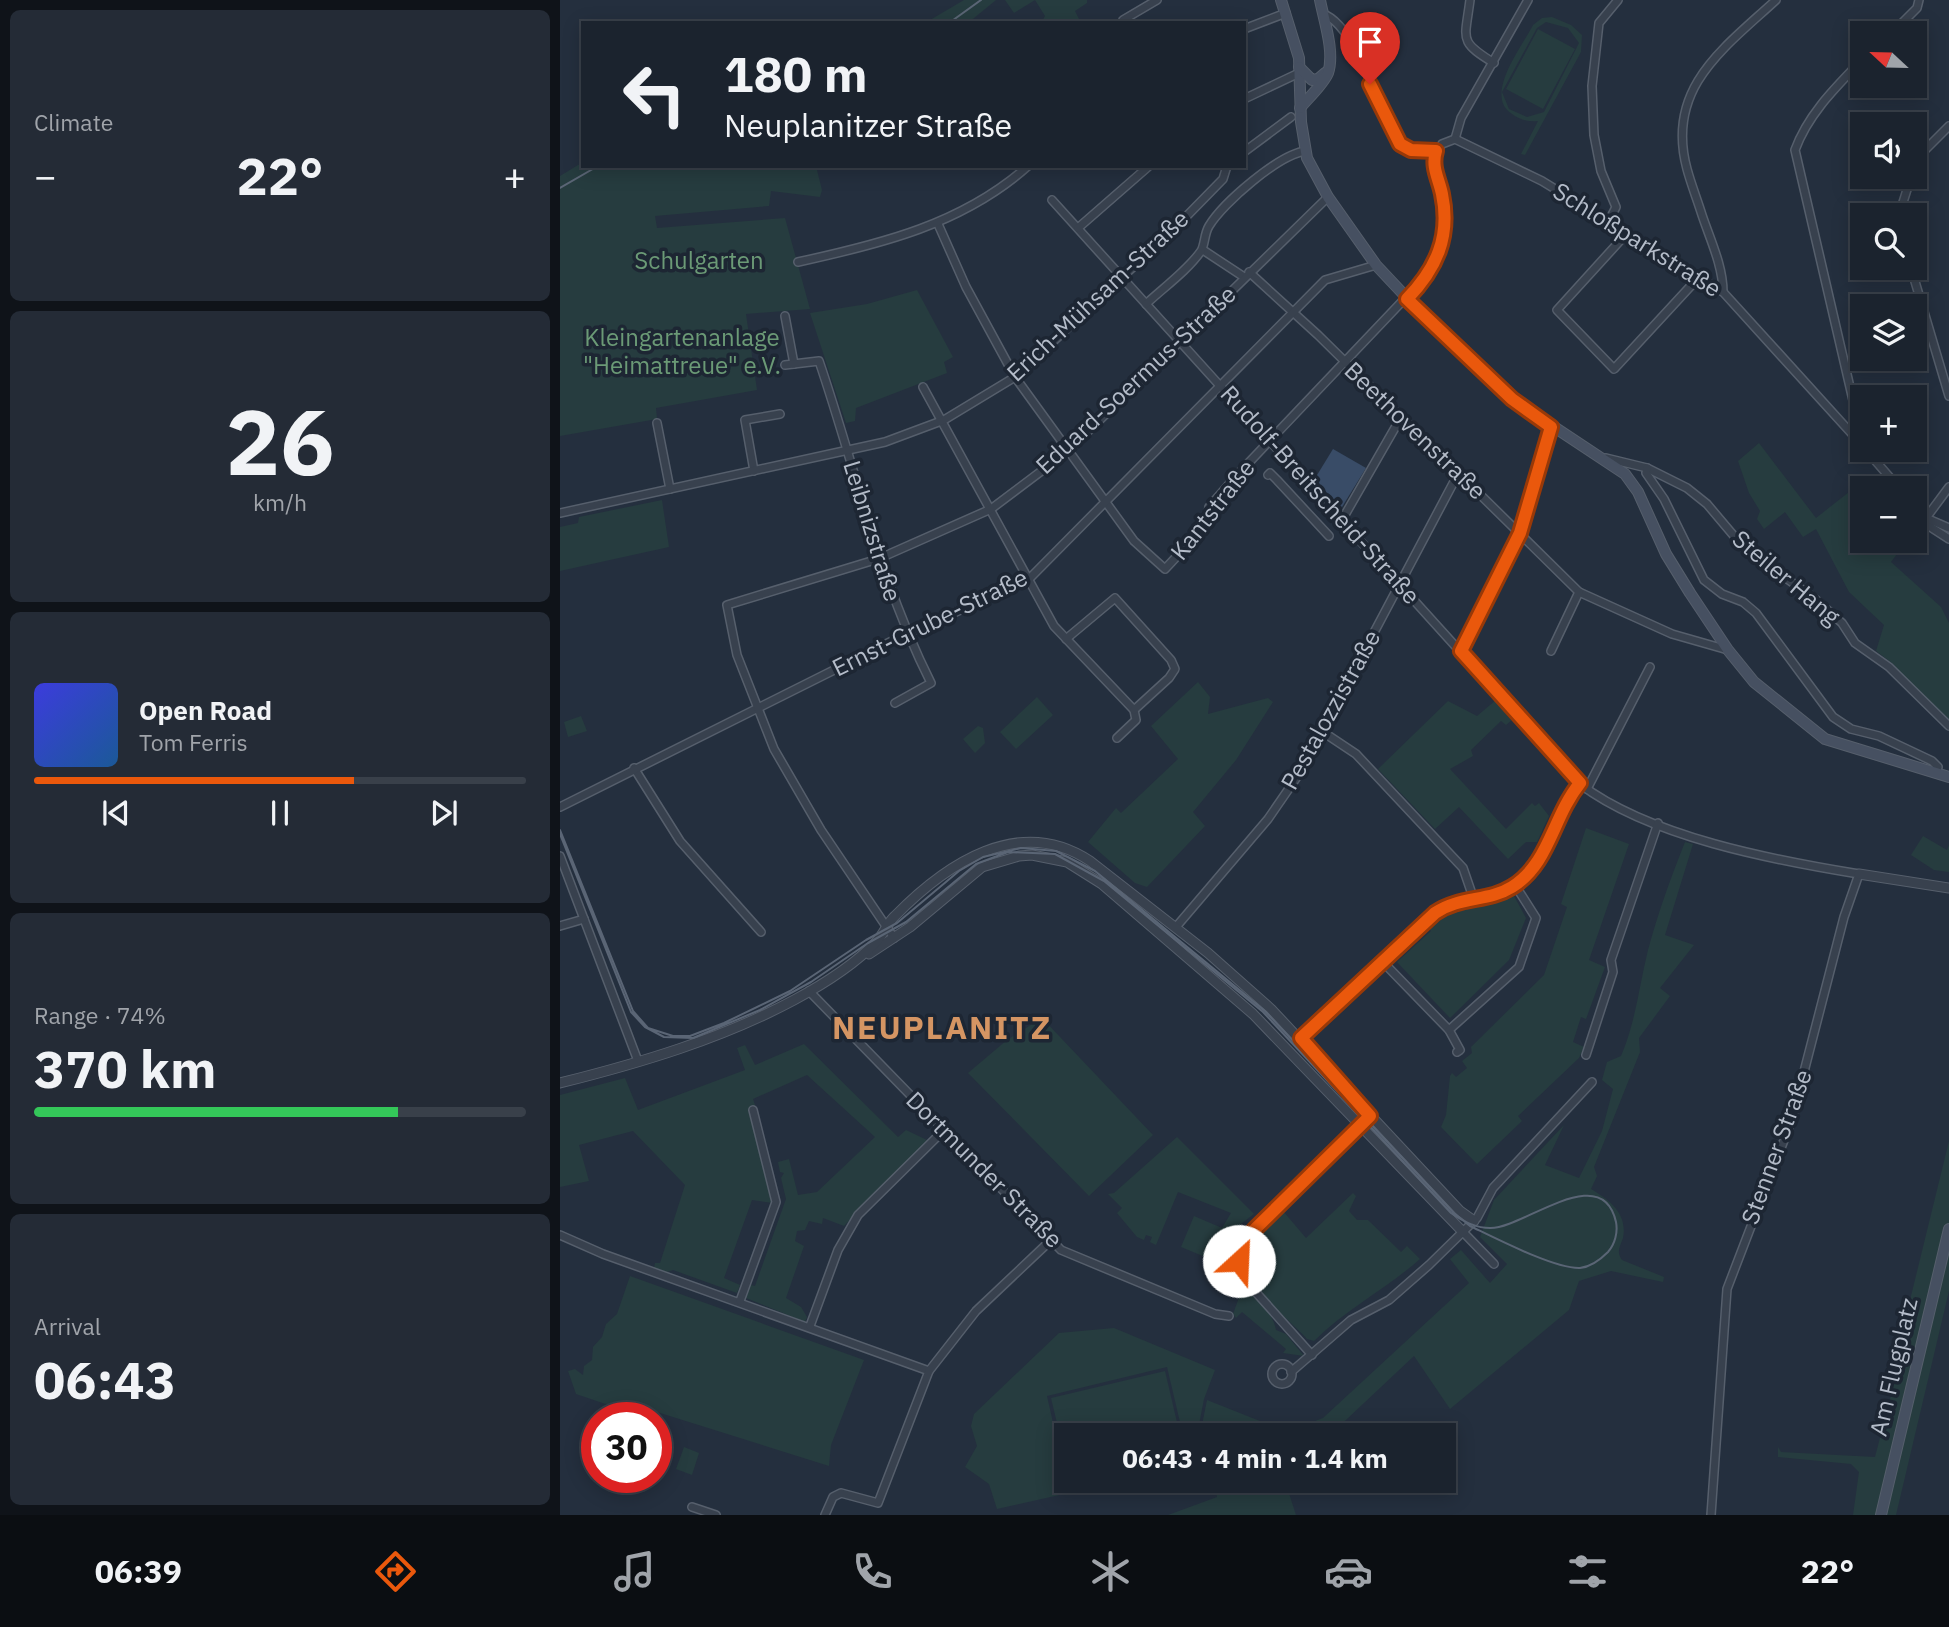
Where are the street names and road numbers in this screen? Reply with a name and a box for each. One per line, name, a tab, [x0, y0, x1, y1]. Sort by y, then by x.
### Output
street label: Schloßparkstraße	[1547, 174, 1728, 304]
street label: Erich-Mühsam-Straße	[999, 202, 1195, 388]
street label: Eduard-Soermus-Straße	[1028, 278, 1242, 481]
street label: Beethovenstraße	[1338, 354, 1494, 506]
street label: Rudolf-Breitscheid-Straße	[1214, 378, 1428, 611]
street label: Kantstraße	[1163, 452, 1262, 566]
street label: Leibnizstraße	[836, 456, 910, 605]
street label: Steiler Hang	[1726, 523, 1848, 632]
street label: Ernst-Grube-Straße	[826, 561, 1033, 683]
street label: Pestalozzistraße	[1273, 624, 1387, 795]
street label: Stenner Straße	[1733, 1065, 1819, 1229]
street label: Dortmunder Straße	[899, 1084, 1070, 1255]
street label: Am Flugplatz	[1862, 1294, 1924, 1439]

